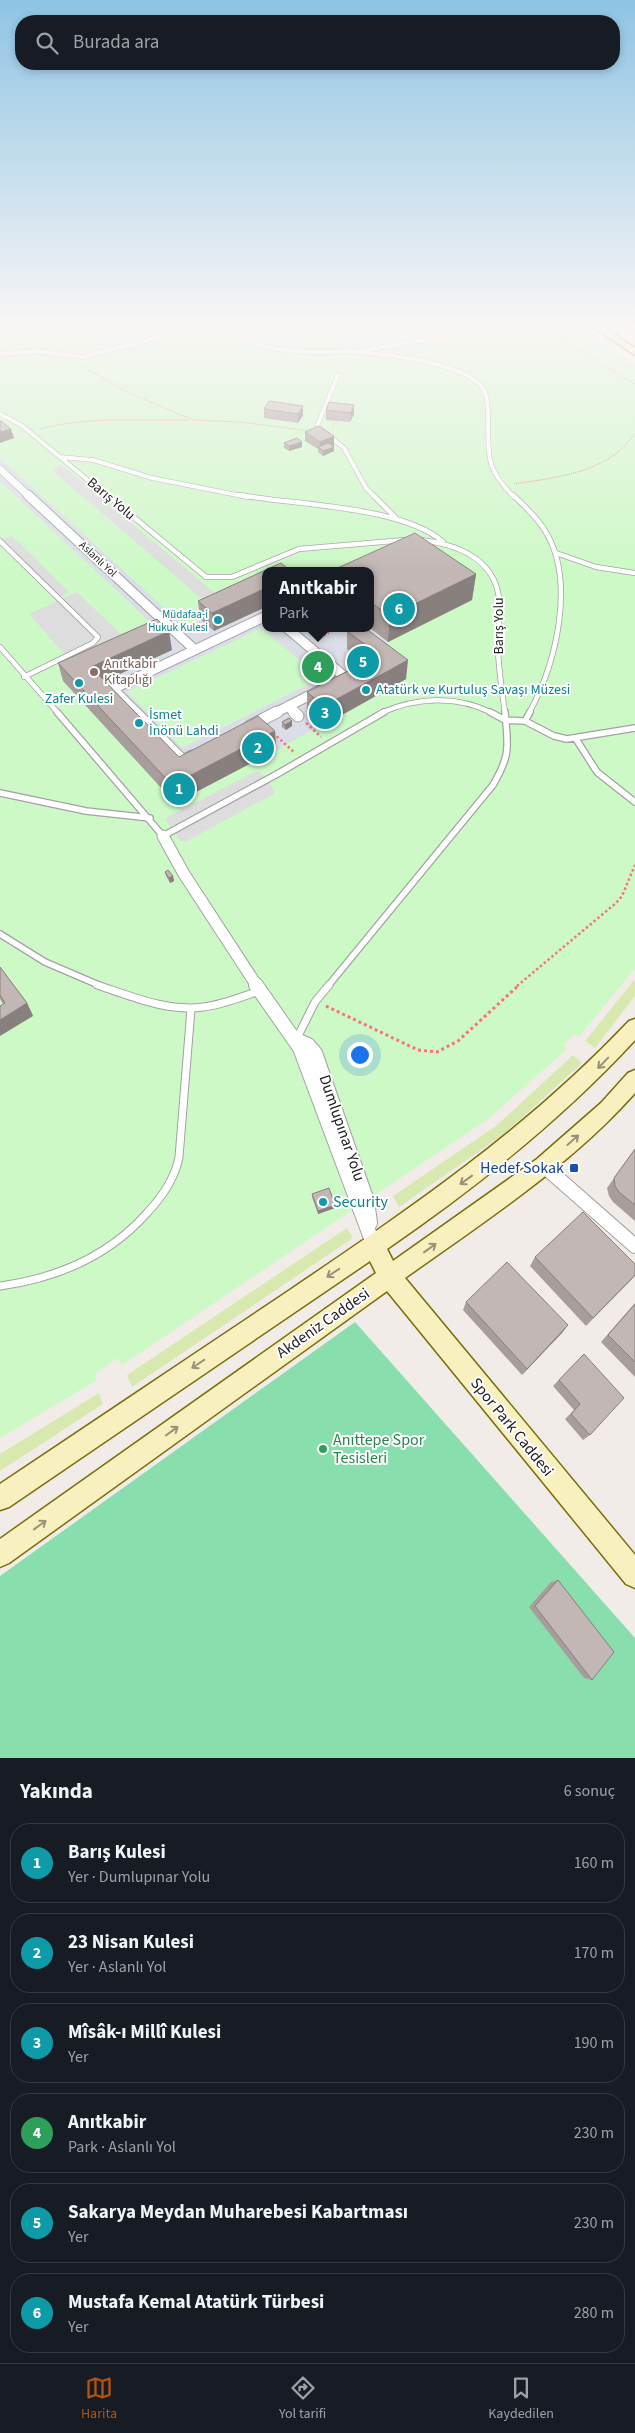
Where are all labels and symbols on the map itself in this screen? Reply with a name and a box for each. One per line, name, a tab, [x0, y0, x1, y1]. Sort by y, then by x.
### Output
street label: Barış Yolu	[83, 473, 139, 525]
street label: Aslanlı Yol	[76, 538, 120, 580]
pin: 6	[383, 590, 415, 628]
street label: Barış Yolu	[489, 597, 509, 655]
place label: Müdafaa-i Hukuk Kulesi	[148, 607, 208, 635]
marker: Müdafaa-i Hukuk Kulesi	[212, 614, 224, 626]
pin: 5	[347, 643, 379, 681]
pin: 4	[302, 648, 334, 686]
place label: Anıtkabir Kitaplığı	[104, 654, 157, 690]
marker: Anıtkabir Kitaplığı	[88, 666, 100, 678]
marker: Zafer Kulesi	[73, 677, 85, 689]
place label: Atatürk ve Kurtuluş Savaşı Müzesi	[376, 680, 570, 700]
marker: Atatürk ve Kurtuluş Savaşı Müzesi	[360, 684, 372, 696]
place label: Zafer Kulesi	[45, 689, 113, 709]
pin: 3	[309, 694, 341, 732]
place label: İsmet İnönü Lahdi	[149, 705, 219, 741]
marker: İsmet İnönü Lahdi	[133, 717, 145, 729]
pin: 2	[242, 729, 274, 767]
pin: 1	[163, 770, 195, 808]
your location	[347, 1042, 373, 1068]
one-way arrow	[597, 1057, 609, 1069]
street label: Dumlupınar Yolu	[313, 1072, 371, 1184]
one-way arrow	[567, 1134, 580, 1146]
place label: Hedef Sokak	[480, 1157, 564, 1179]
marker: Hedef Sokak	[568, 1162, 580, 1174]
one-way arrow	[459, 1175, 473, 1185]
place label: Security	[333, 1191, 388, 1213]
marker: Security	[317, 1196, 329, 1208]
one-way arrow	[423, 1243, 436, 1254]
one-way arrow	[326, 1268, 340, 1278]
street label: Akdeniz Caddesi	[272, 1283, 374, 1363]
one-way arrow	[192, 1359, 206, 1369]
street label: Spor Park Caddesi	[465, 1373, 559, 1481]
one-way arrow	[165, 1426, 179, 1436]
place label: Anıttepe Spor Tesisleri	[333, 1429, 425, 1469]
marker: Anıttepe Spor Tesisleri	[317, 1443, 329, 1455]
one-way arrow	[33, 1520, 47, 1530]

